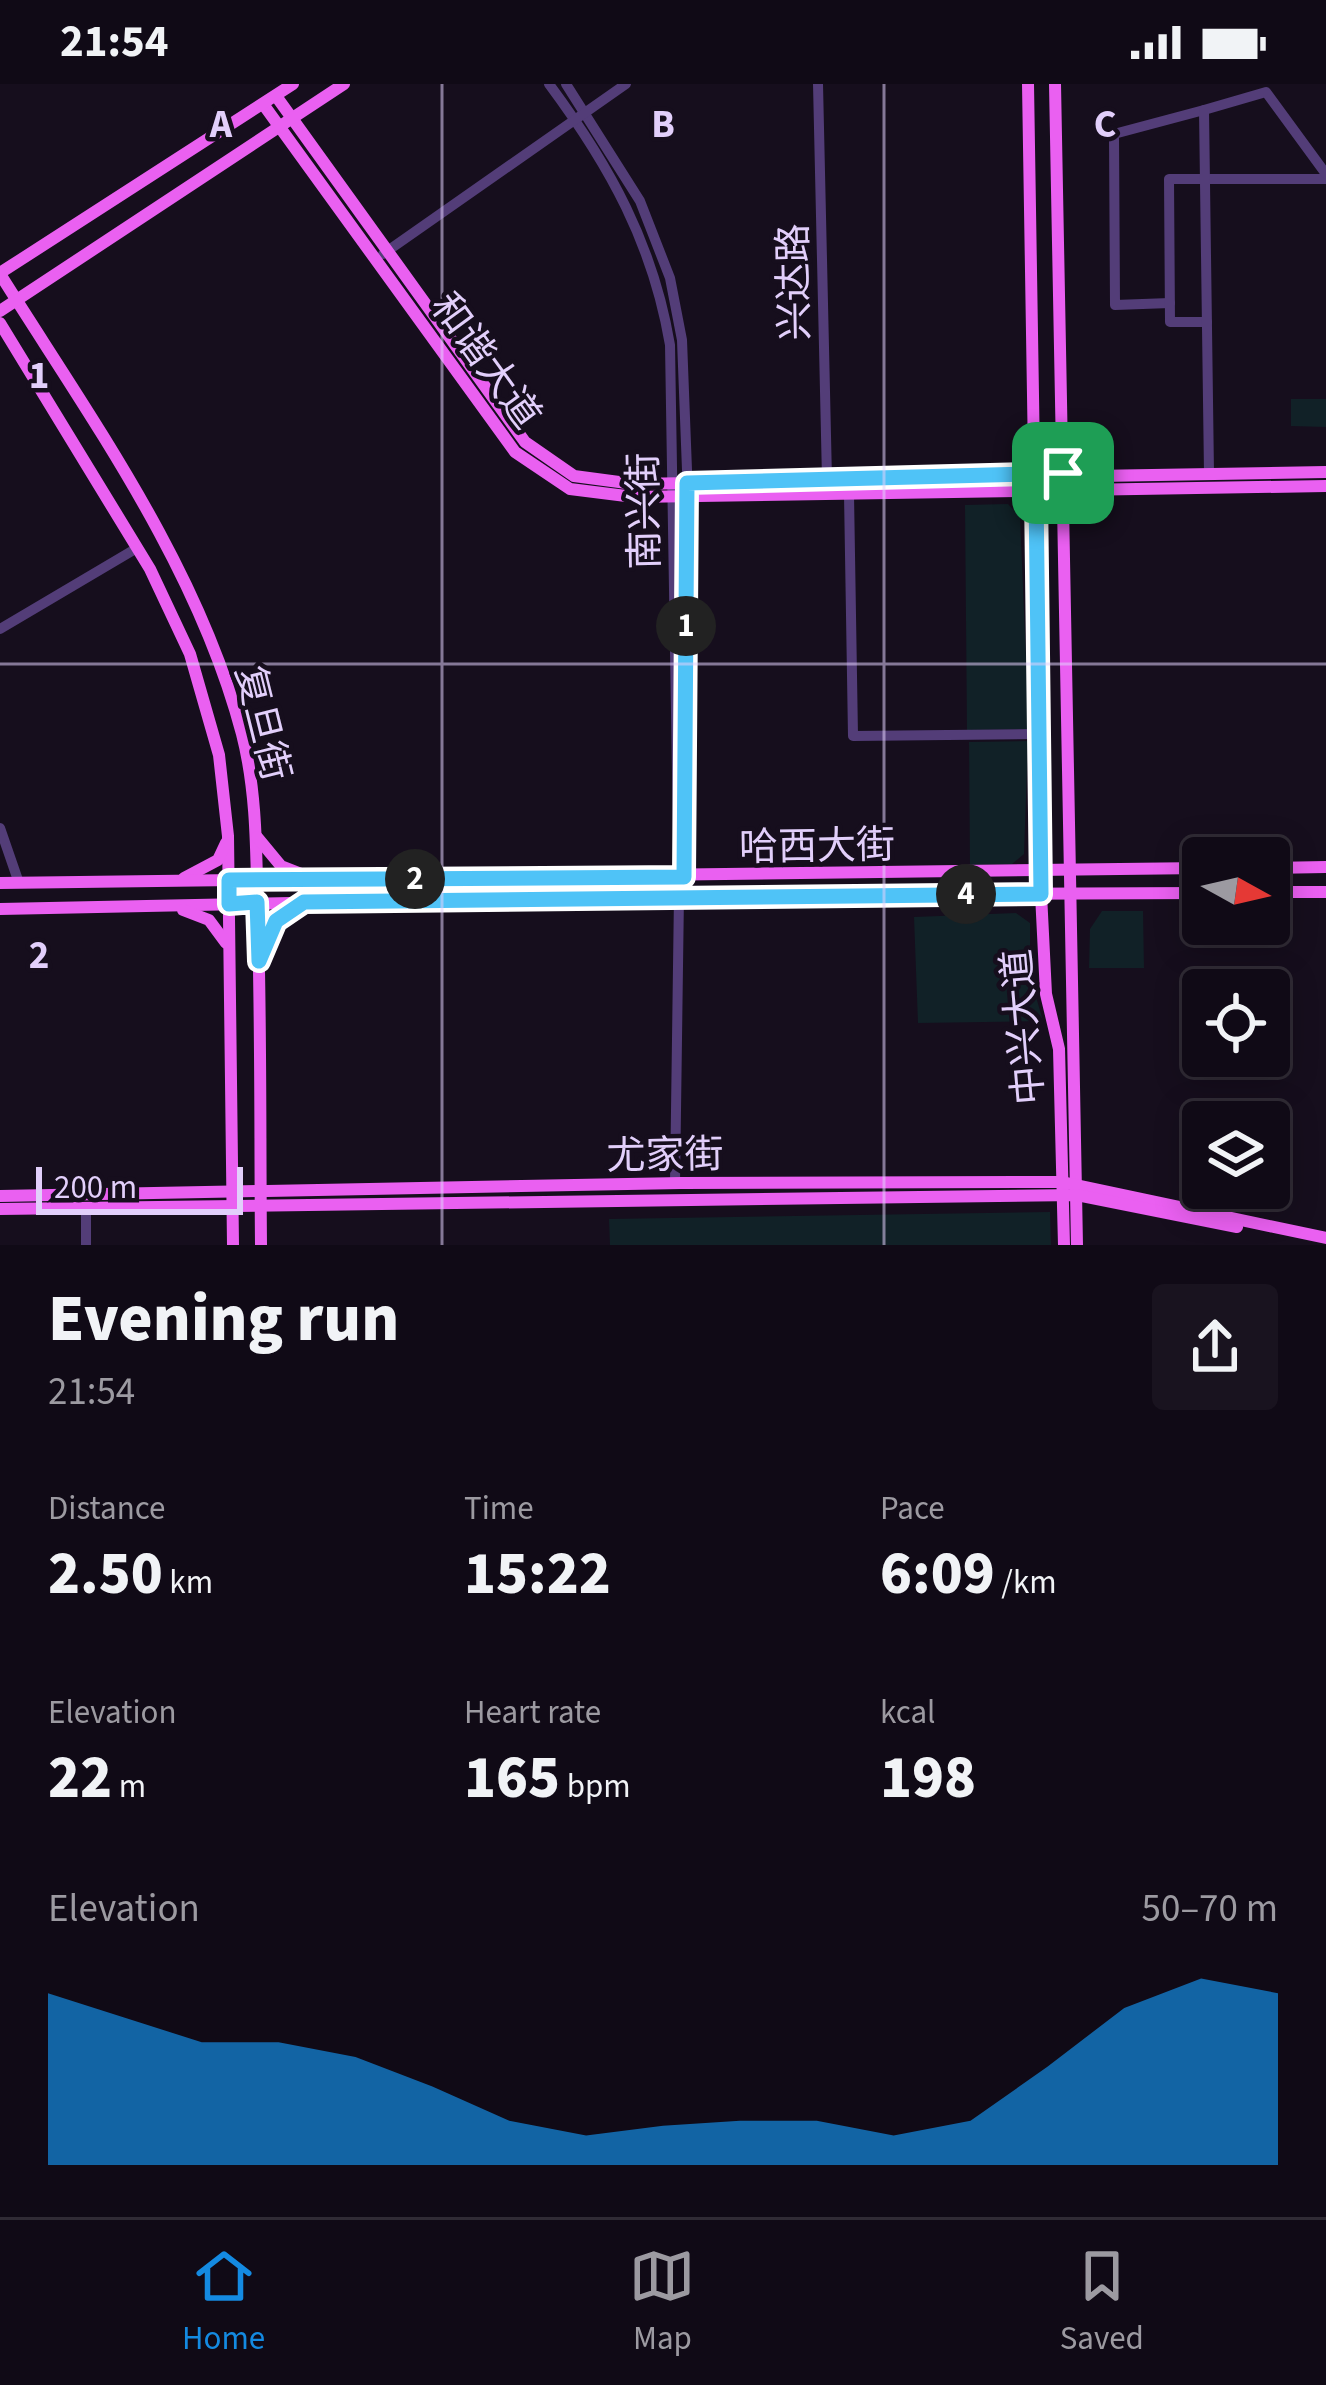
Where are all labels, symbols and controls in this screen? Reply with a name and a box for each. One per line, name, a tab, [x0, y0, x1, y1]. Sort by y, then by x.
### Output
text: 21:54	[60, 10, 169, 74]
text: A	[209, 97, 233, 153]
text: B	[651, 97, 675, 153]
text: C	[1094, 97, 1116, 153]
street label: 兴达路	[766, 223, 824, 341]
street label: 和谐大道	[417, 282, 554, 441]
text: 1	[29, 348, 49, 404]
pin	[1012, 422, 1114, 524]
icon: arrive	[1030, 440, 1096, 506]
street label: 南兴街	[616, 452, 674, 570]
pin: 1	[656, 596, 716, 656]
text: 1	[677, 602, 695, 649]
street label: 复旦街	[221, 660, 303, 787]
street label: 哈西大街	[739, 818, 896, 876]
north arrow	[1182, 837, 1290, 945]
map controls	[1182, 837, 1290, 1209]
pin: 2	[385, 849, 445, 909]
text: 2	[406, 855, 424, 902]
pin: 4	[936, 864, 996, 924]
text: 4	[957, 870, 975, 917]
text: 2	[29, 928, 49, 984]
street label: 中兴大道	[989, 947, 1059, 1107]
button: locate	[1182, 969, 1290, 1077]
button: layers	[1182, 1101, 1290, 1209]
street label: 尤家街	[606, 1127, 724, 1185]
scale bar	[36, 1161, 243, 1214]
text: 200 m	[54, 1164, 137, 1211]
text: Evening run	[48, 1272, 399, 1366]
button: share	[1152, 1284, 1278, 1410]
text: 21:54	[48, 1364, 135, 1420]
text: Distance	[48, 1485, 165, 1532]
text: Time	[464, 1485, 534, 1532]
text: Pace	[880, 1485, 945, 1532]
text: 2.50	[48, 1532, 163, 1617]
text: 15:22	[464, 1532, 611, 1617]
text: 6:09	[880, 1532, 995, 1617]
text: km	[163, 1559, 213, 1606]
text: /km	[995, 1559, 1057, 1606]
text: Elevation	[48, 1689, 177, 1736]
text: Heart rate	[464, 1689, 601, 1736]
text: kcal	[880, 1689, 936, 1736]
text: 22	[48, 1736, 112, 1821]
text: 165	[464, 1736, 560, 1821]
text: 198	[880, 1736, 976, 1821]
text: m	[112, 1763, 146, 1810]
text: bpm	[560, 1763, 631, 1810]
text: Elevation	[48, 1881, 200, 1937]
text: 50–70 m	[1142, 1881, 1278, 1937]
tab: Home	[182, 2243, 265, 2362]
tab: Map	[629, 2243, 695, 2362]
tab: Saved	[1060, 2243, 1144, 2362]

